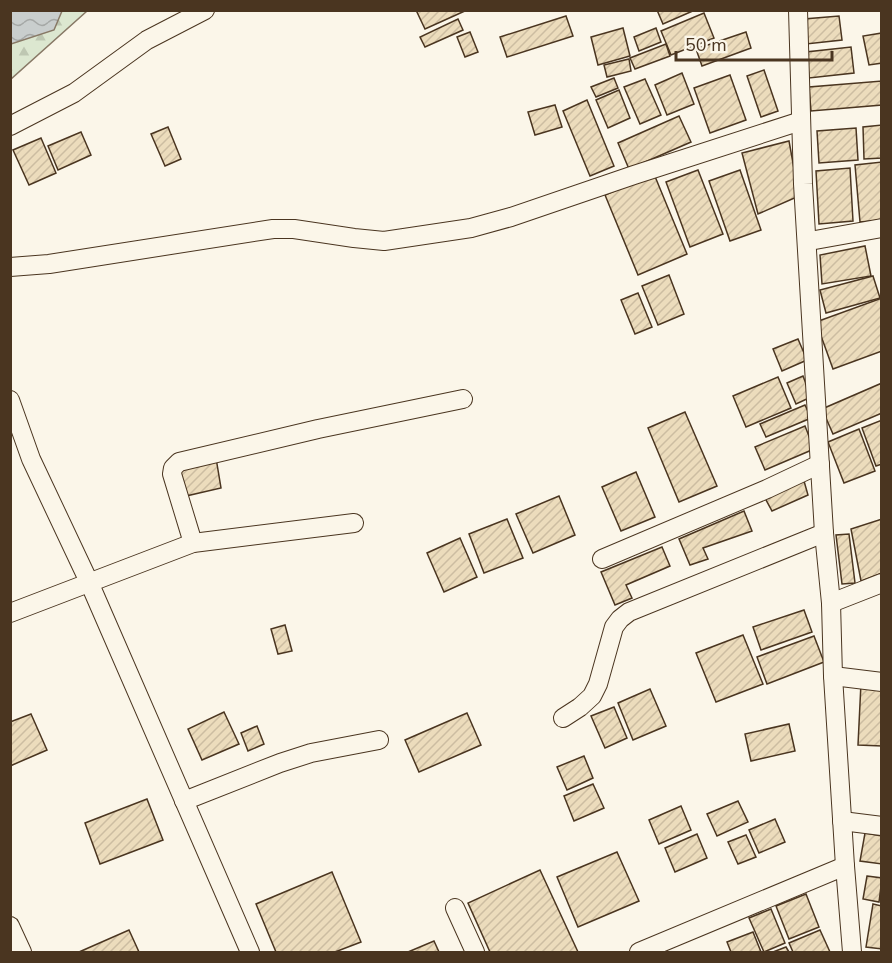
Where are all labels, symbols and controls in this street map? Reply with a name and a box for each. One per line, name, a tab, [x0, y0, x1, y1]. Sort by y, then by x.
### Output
scale bar	[676, 24, 832, 62]
text: 50 m	[685, 33, 727, 57]

